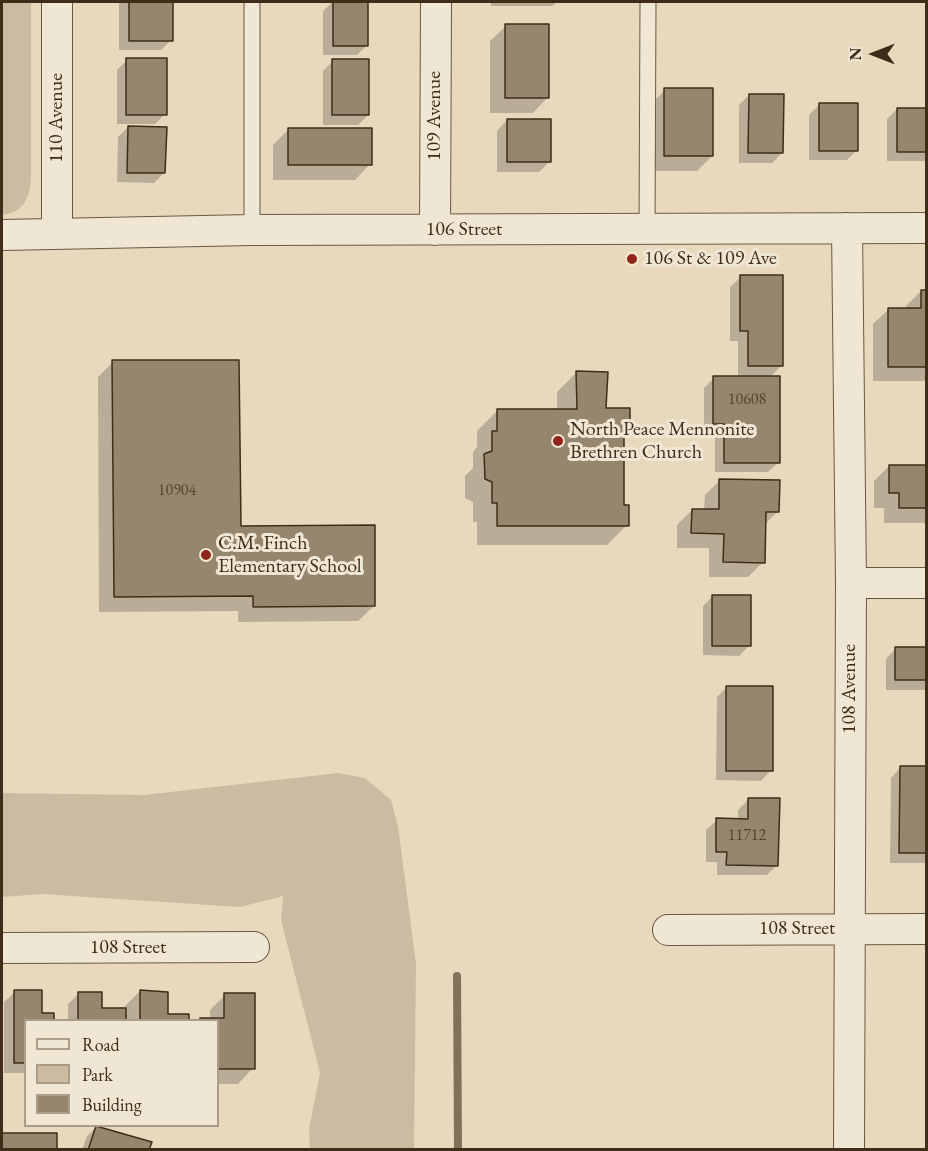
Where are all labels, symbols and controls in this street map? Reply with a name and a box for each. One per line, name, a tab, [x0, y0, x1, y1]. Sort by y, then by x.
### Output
north arrow	[844, 24, 904, 84]
text: N	[845, 48, 866, 60]
street label: 109 Avenue	[423, 71, 447, 161]
street label: 110 Avenue	[45, 73, 69, 163]
street label: 106 Street	[426, 218, 502, 242]
place label: 106 St & 109 Ave	[644, 247, 777, 271]
marker: 106 St & 109 Ave	[625, 252, 639, 266]
house number: 10608	[728, 390, 766, 410]
place label: North Peace Mennonite Brethren Church	[570, 418, 754, 465]
marker: North Peace Mennonite Brethren Church	[551, 434, 565, 448]
house number: 10904	[158, 481, 196, 501]
place label: C.M. Finch Elementary School	[218, 532, 362, 579]
marker: C.M. Finch Elementary School	[199, 548, 213, 562]
street label: 108 Avenue	[838, 644, 862, 734]
house number: 11712	[728, 826, 766, 846]
street label: 108 Street	[759, 917, 835, 941]
street label: 108 Street	[90, 936, 166, 960]
legend	[24, 1019, 219, 1127]
text: Road	[82, 1033, 120, 1056]
text: Park	[82, 1063, 113, 1086]
text: Building	[82, 1093, 142, 1116]

